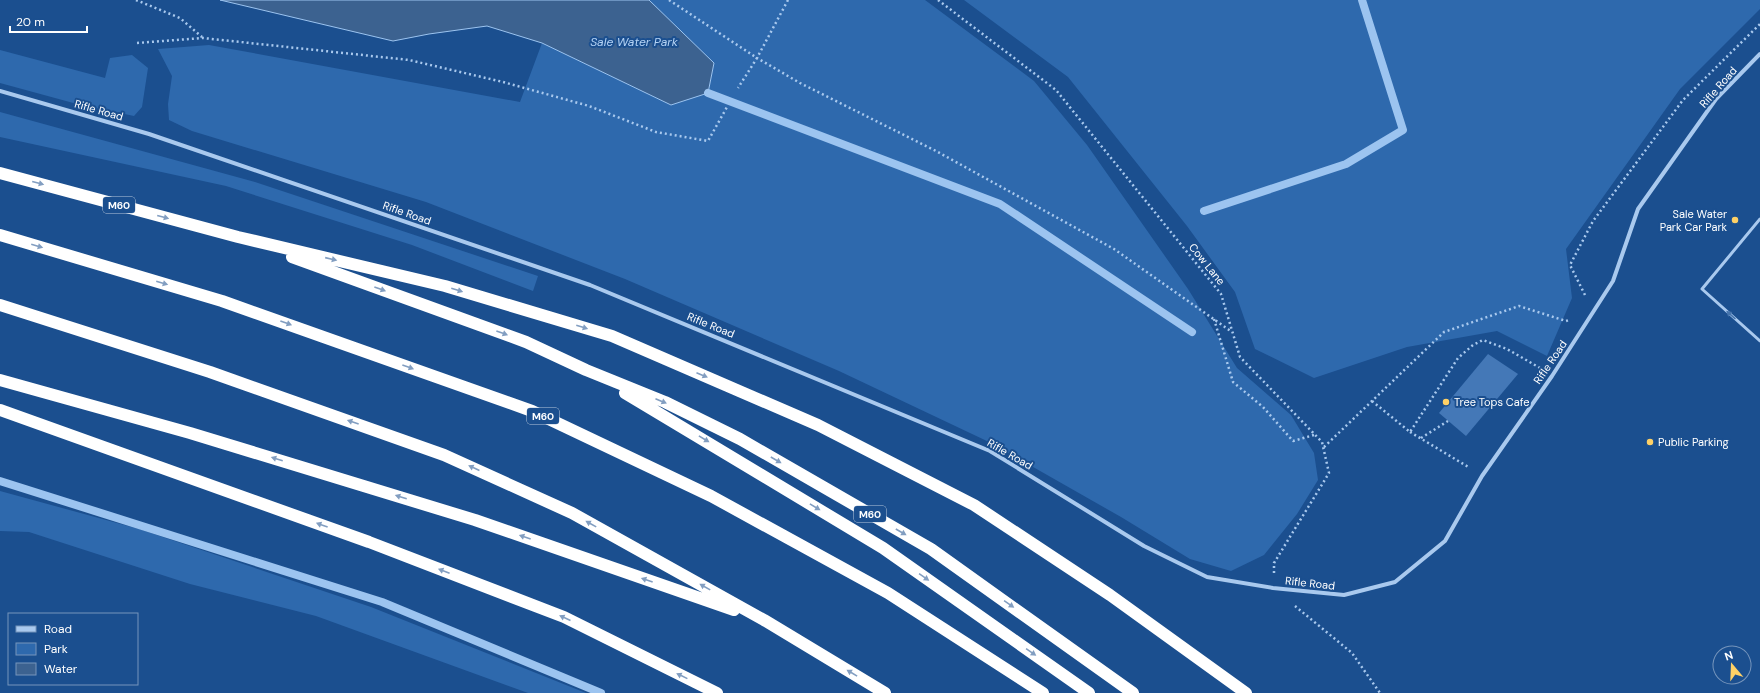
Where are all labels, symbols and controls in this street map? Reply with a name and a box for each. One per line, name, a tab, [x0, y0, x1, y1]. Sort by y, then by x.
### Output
scale bar	[10, 8, 87, 34]
text: 20 m	[16, 14, 45, 30]
water label: Sale Water Park	[590, 34, 679, 50]
street label: Rifle Road	[1696, 63, 1740, 111]
street label: Rifle Road	[73, 96, 125, 124]
one-way arrow	[32, 180, 44, 186]
road number: M60	[103, 197, 135, 213]
street label: Rifle Road	[381, 198, 433, 228]
place label: Sale Water Park Car Park	[1660, 207, 1727, 234]
one-way arrow	[158, 214, 170, 220]
marker: Sale Water Park Car Park	[1730, 215, 1740, 225]
street label: Cow Lane	[1186, 240, 1228, 288]
one-way arrow	[32, 243, 44, 249]
one-way arrow	[325, 256, 337, 262]
one-way arrow	[156, 280, 168, 286]
one-way arrow	[375, 286, 387, 292]
one-way arrow	[451, 287, 463, 293]
street label: Rifle Road	[685, 309, 737, 341]
one-way arrow	[1726, 310, 1736, 319]
one-way arrow	[280, 321, 292, 327]
one-way arrow	[576, 324, 588, 330]
one-way arrow	[497, 331, 509, 337]
street label: Rifle Road	[1530, 337, 1570, 387]
one-way arrow	[403, 364, 415, 370]
one-way arrow	[697, 373, 709, 379]
place label: Tree Tops Cafe	[1454, 395, 1530, 409]
marker: Tree Tops Cafe	[1441, 397, 1451, 407]
one-way arrow	[655, 398, 667, 404]
road number: M60	[527, 408, 559, 424]
one-way arrow	[346, 419, 358, 425]
street label: Rifle Road	[985, 435, 1035, 473]
place label: Public Parking	[1658, 435, 1729, 449]
one-way arrow	[698, 436, 710, 443]
marker: Public Parking	[1645, 437, 1655, 447]
one-way arrow	[270, 456, 282, 462]
one-way arrow	[770, 456, 782, 463]
one-way arrow	[468, 465, 480, 472]
one-way arrow	[395, 494, 407, 500]
one-way arrow	[809, 503, 821, 510]
road number: M60	[854, 506, 886, 522]
one-way arrow	[586, 521, 597, 528]
one-way arrow	[316, 522, 328, 528]
one-way arrow	[895, 528, 907, 535]
one-way arrow	[518, 534, 530, 540]
one-way arrow	[438, 567, 450, 573]
one-way arrow	[919, 573, 930, 581]
street label: Rifle Road	[1284, 573, 1336, 593]
one-way arrow	[641, 577, 653, 583]
one-way arrow	[699, 584, 711, 591]
one-way arrow	[1003, 600, 1014, 608]
legend	[8, 613, 138, 685]
one-way arrow	[560, 615, 571, 621]
text: Road	[44, 621, 72, 637]
text: Park	[44, 641, 68, 657]
north arrow	[1712, 645, 1752, 685]
one-way arrow	[1025, 648, 1036, 656]
text: N	[1723, 648, 1735, 663]
text: Water	[44, 661, 78, 677]
one-way arrow	[847, 669, 857, 677]
one-way arrow	[676, 673, 687, 679]

